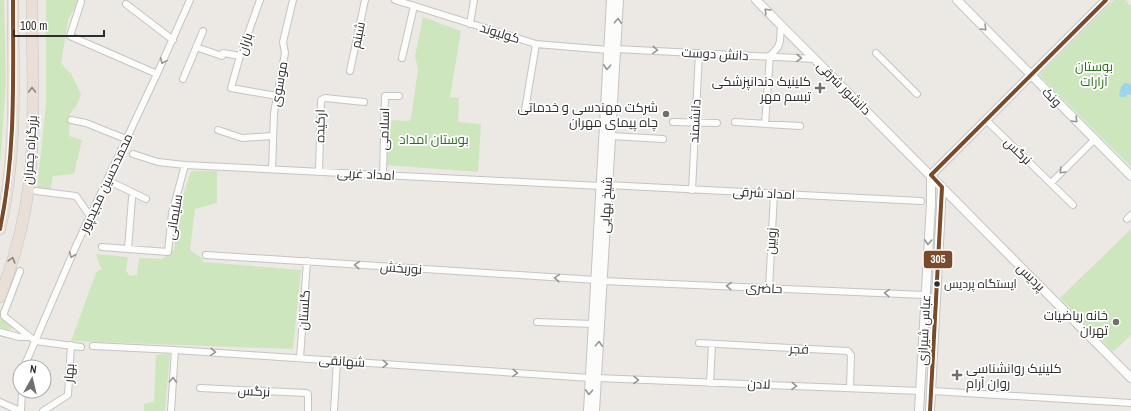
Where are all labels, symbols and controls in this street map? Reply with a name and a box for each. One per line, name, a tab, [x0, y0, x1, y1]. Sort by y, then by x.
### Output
one-way arrow	[764, 8, 772, 16]
scale bar	[14, 12, 104, 38]
text: 100 m	[20, 18, 47, 34]
one-way arrow	[613, 18, 622, 24]
street label: کولیوند	[478, 19, 522, 47]
street label: شبنم	[347, 20, 370, 50]
one-way arrow	[979, 23, 987, 31]
street label: باران	[233, 30, 257, 58]
street label: دانش دوست	[681, 44, 749, 64]
one-way arrow	[652, 46, 658, 55]
one-way arrow	[796, 53, 802, 62]
one-way arrow	[160, 57, 168, 65]
street label: دانشور شرقی	[813, 57, 875, 119]
park label: بوستان آرارات	[1075, 58, 1113, 90]
street label: موسوی	[267, 60, 291, 108]
one-way arrow	[603, 64, 612, 70]
place label: کلینیک دندانپزشکی تبسم مهر	[712, 73, 812, 106]
marker: کلینیک دندانپزشکی تبسم مهر	[814, 82, 826, 94]
street label: ونک	[1038, 83, 1066, 111]
one-way arrow	[28, 87, 36, 93]
place label: شرکت مهندسی و خدماتی چاه پیمای مهران	[518, 99, 658, 132]
street label: دانشمند	[685, 99, 705, 143]
street label: اسلامی	[375, 107, 393, 151]
street label: ارکیده	[311, 109, 329, 143]
marker: شرکت مهندسی و خدماتی چاه پیمای مهران	[661, 109, 671, 119]
street label: بزرگراه چمران	[19, 115, 42, 185]
one-way arrow	[1070, 115, 1078, 123]
street label: محمدحسین مجیدپور	[75, 131, 137, 237]
park label: بوستان امداد	[399, 131, 469, 148]
street label: نرگس	[1000, 134, 1036, 168]
street label: امداد غربی	[337, 164, 395, 184]
one-way arrow	[1059, 166, 1067, 174]
street label: شیخ بهایی	[596, 176, 616, 234]
street label: امداد شرقی	[732, 183, 796, 203]
street label: سلیمانی	[162, 193, 186, 241]
street label: زوبین	[762, 227, 780, 255]
one-way arrow	[924, 239, 933, 245]
one-way arrow	[69, 250, 77, 258]
line badge: 305	[923, 250, 953, 269]
text: 305	[930, 252, 946, 266]
one-way arrow	[8, 257, 16, 263]
street label: نوربخش	[379, 258, 423, 278]
street label: پردیس	[1012, 259, 1049, 296]
one-way arrow	[354, 260, 360, 269]
one-way arrow	[554, 273, 560, 282]
place label: ایستگاه پردیس	[944, 276, 1017, 293]
street label: حاضری	[745, 279, 783, 297]
marker: ایستگاه پردیس	[932, 279, 942, 289]
one-way arrow	[726, 282, 732, 291]
street label: گلستان	[294, 289, 314, 331]
one-way arrow	[884, 289, 890, 298]
street label: عباس شیرازی	[914, 294, 934, 366]
place label: خانه ریاضیات تهران	[1044, 307, 1109, 339]
marker: خانه ریاضیات تهران	[1111, 317, 1121, 327]
street label: فجر	[788, 340, 809, 358]
one-way arrow	[595, 341, 604, 347]
one-way arrow	[210, 348, 216, 357]
street label: شهانقی	[318, 351, 366, 371]
north arrow	[12, 359, 52, 399]
one-way arrow	[382, 359, 388, 368]
place label: کلینیک روانشناسی روان آرام	[966, 360, 1062, 393]
text: N	[29, 362, 38, 376]
street label: بهار	[60, 363, 78, 384]
one-way arrow	[512, 368, 518, 377]
marker: کلینیک روانشناسی روان آرام	[951, 369, 963, 381]
one-way arrow	[633, 375, 639, 384]
street label: لادن	[747, 375, 771, 393]
one-way arrow	[168, 377, 177, 383]
street label: نرگس	[237, 382, 271, 400]
one-way arrow	[791, 382, 797, 390]
one-way arrow	[585, 389, 594, 395]

